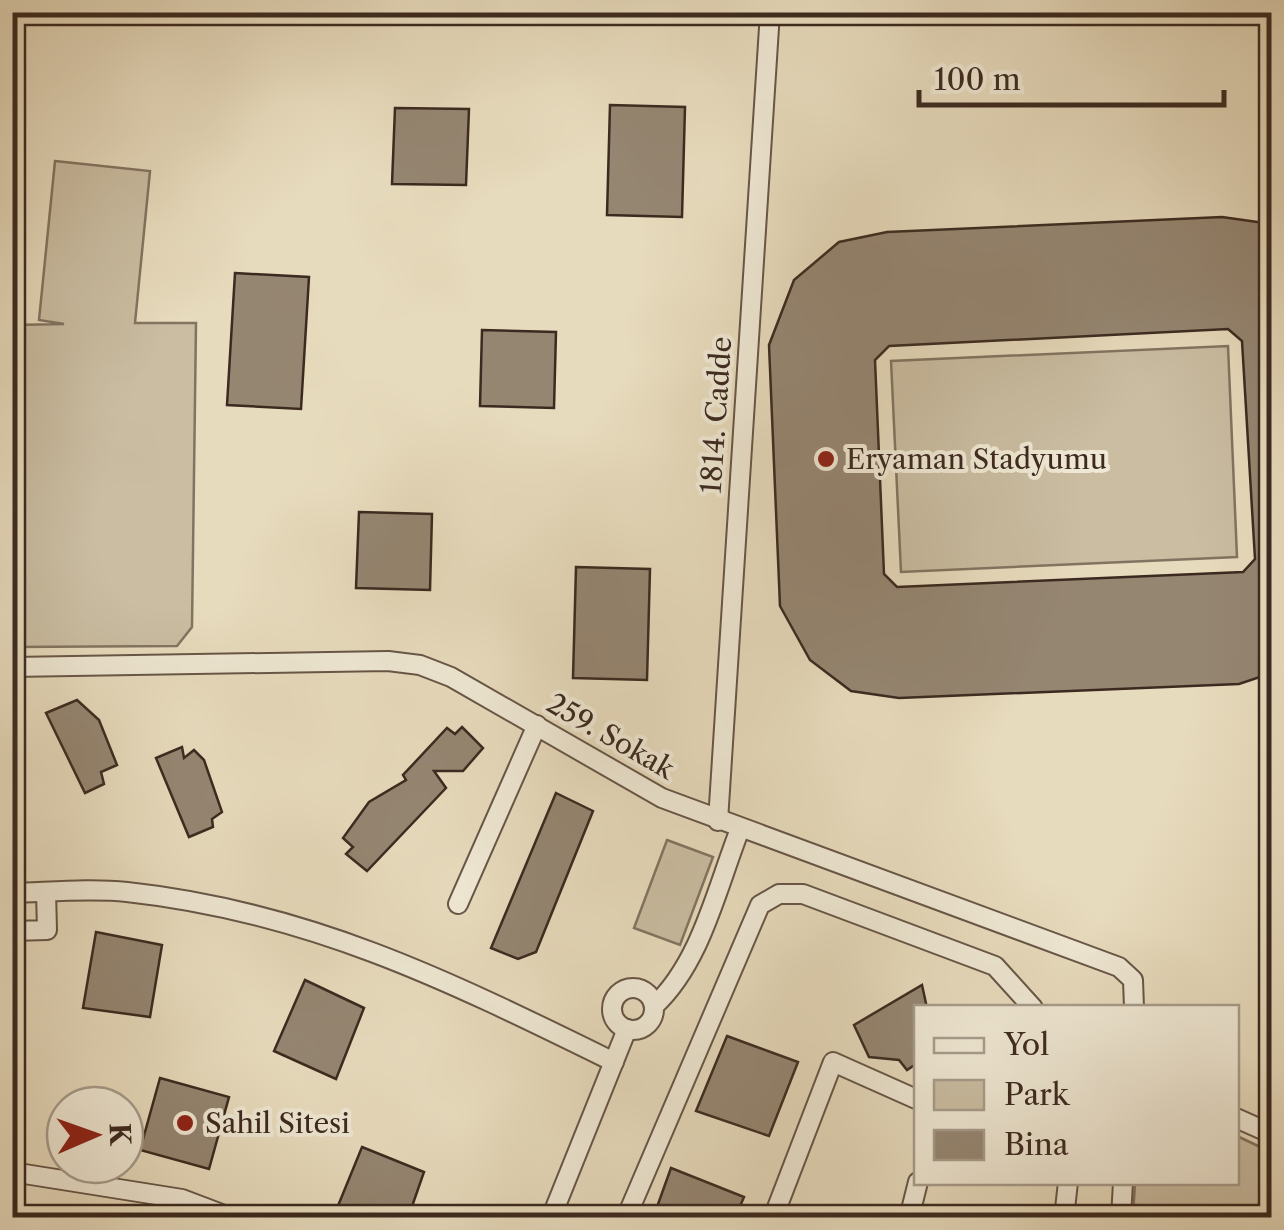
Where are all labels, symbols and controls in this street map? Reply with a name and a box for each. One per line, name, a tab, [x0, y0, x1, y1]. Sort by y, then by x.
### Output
scale bar	[919, 45, 1224, 107]
text: 100 m	[934, 61, 1021, 98]
street label: 1814. Cadde	[694, 335, 738, 495]
place label: Eryaman Stadyumu	[846, 442, 1107, 476]
marker: Eryaman Stadyumu	[815, 448, 837, 470]
street label: 259. Sokak	[541, 686, 682, 787]
legend	[914, 1005, 1239, 1185]
text: Yol	[1003, 1026, 1049, 1063]
text: Park	[1004, 1076, 1071, 1113]
north arrow	[45, 1085, 145, 1185]
place label: Sahil Sitesi	[205, 1106, 350, 1140]
marker: Sahil Sitesi	[174, 1112, 196, 1134]
text: K	[103, 1122, 137, 1148]
text: Bina	[1004, 1126, 1069, 1163]

